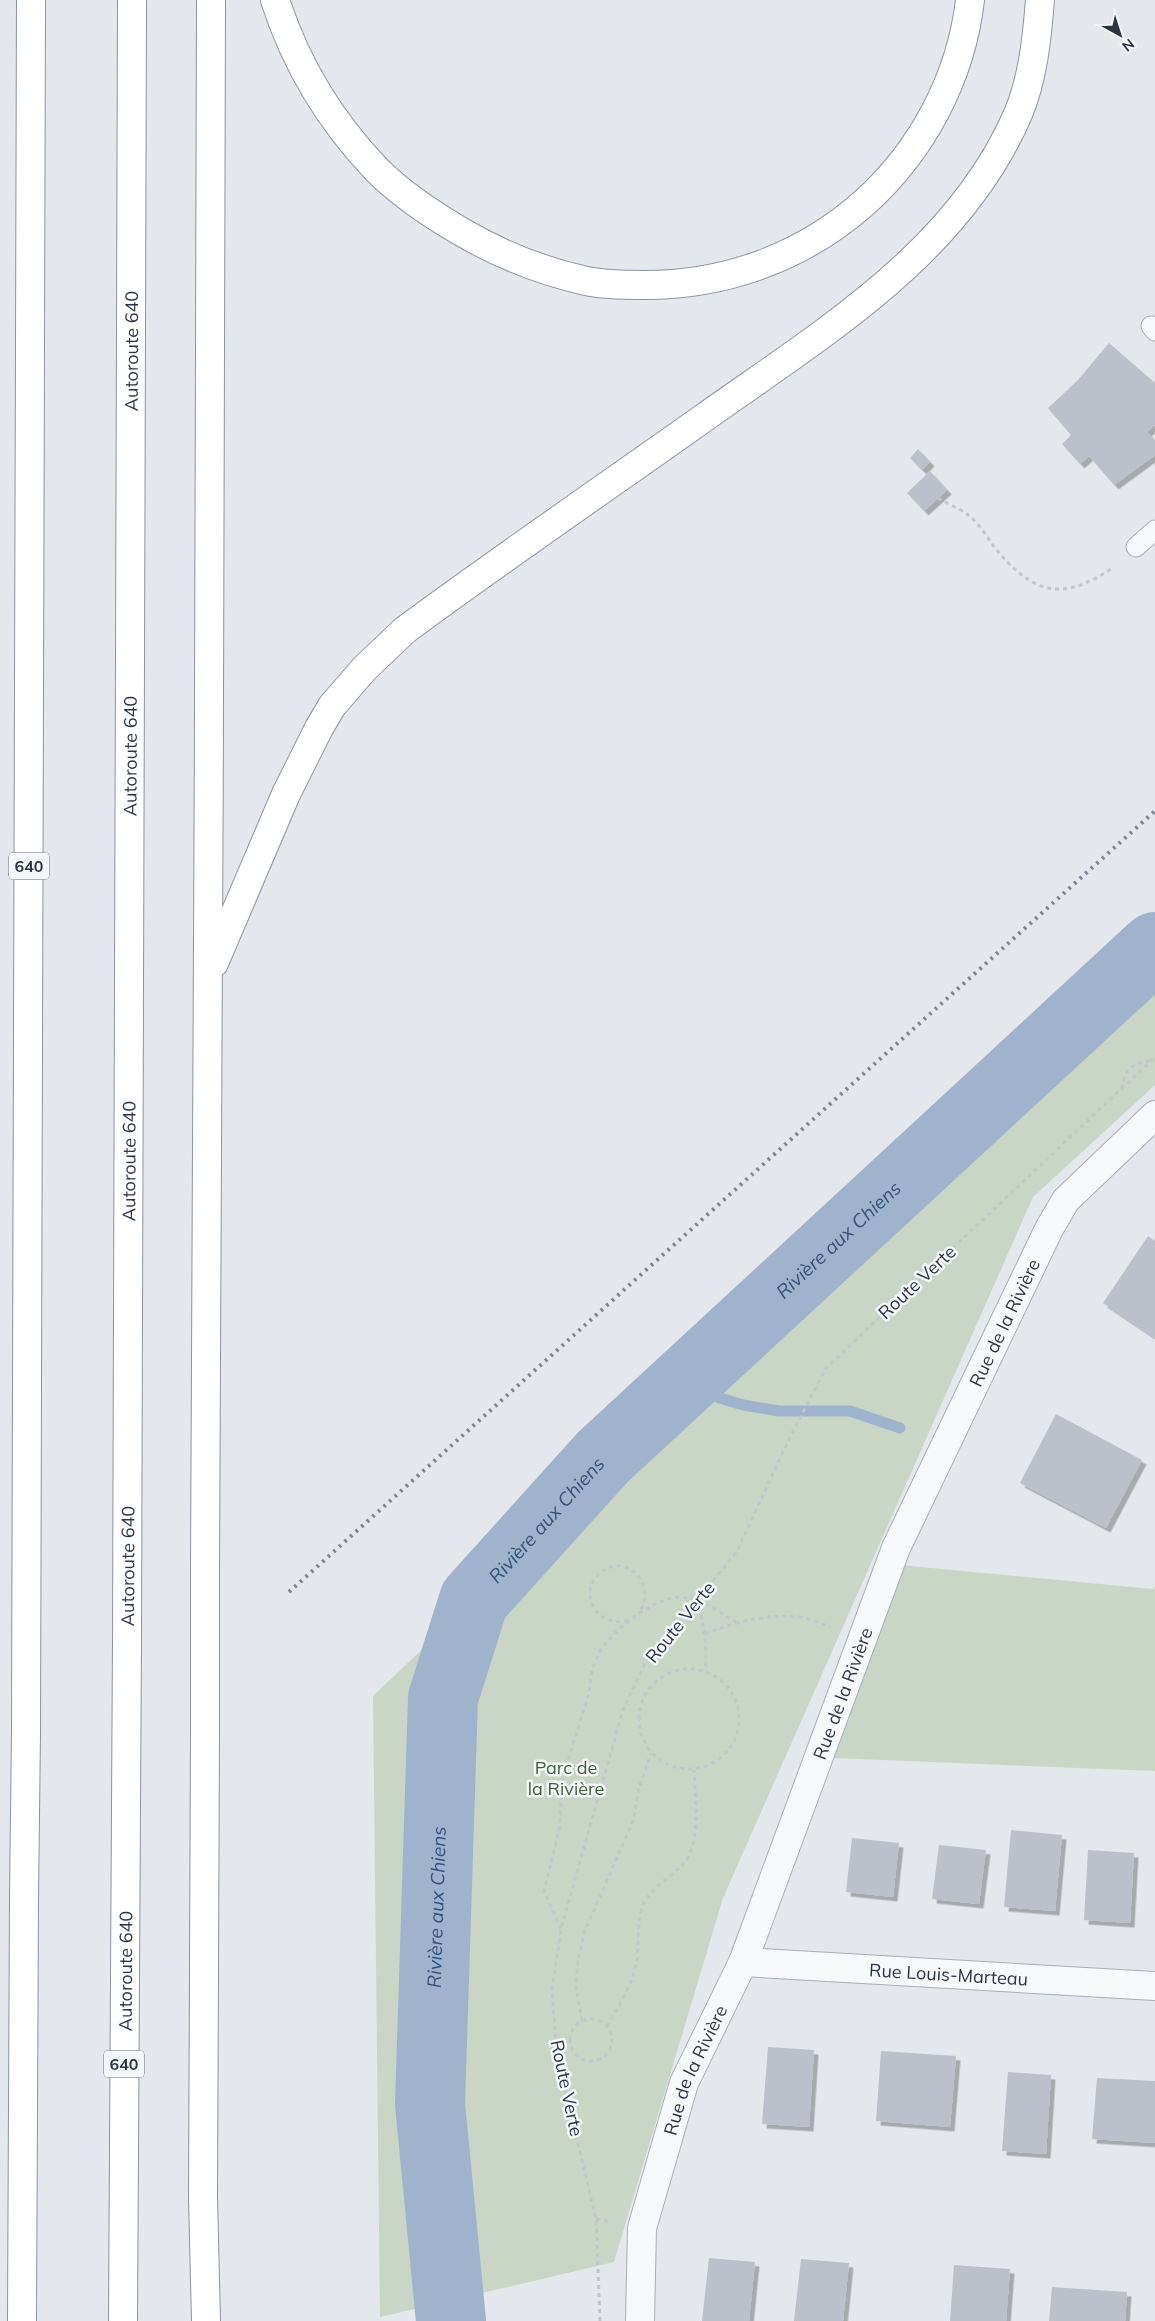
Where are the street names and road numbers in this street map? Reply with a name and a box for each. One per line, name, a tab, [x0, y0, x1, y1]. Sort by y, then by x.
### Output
street label: Autoroute 640	[119, 291, 143, 411]
street label: Autoroute 640	[118, 696, 141, 816]
road number: 640	[9, 852, 49, 879]
street label: Autoroute 640	[117, 1101, 140, 1221]
street label: Route Verte	[873, 1240, 961, 1324]
street label: Rue de la Rivière	[964, 1255, 1045, 1390]
street label: Autoroute 640	[116, 1506, 139, 1626]
street label: Route Verte	[640, 1577, 720, 1667]
street label: Rue de la Rivière	[807, 1624, 877, 1763]
street label: Autoroute 640	[113, 1911, 137, 2031]
street label: Rue Louis-Marteau	[869, 1958, 1029, 1990]
street label: Rue de la Rivière	[658, 2001, 732, 2138]
street label: Route Verte	[546, 2038, 588, 2138]
road number: 640	[104, 2050, 144, 2078]

